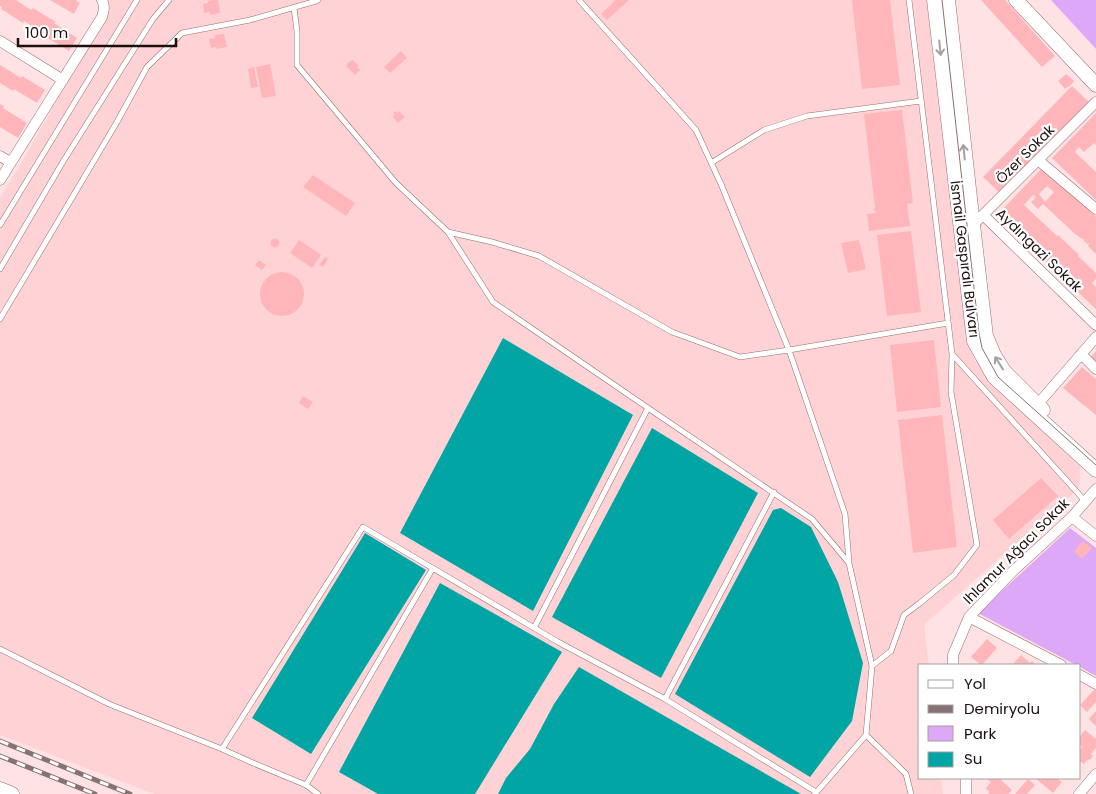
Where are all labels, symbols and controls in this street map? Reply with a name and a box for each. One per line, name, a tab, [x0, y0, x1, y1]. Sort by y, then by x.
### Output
scale bar	[18, 15, 175, 47]
text: 100 m	[25, 22, 68, 43]
one-way arrow	[935, 40, 945, 56]
street label: Özer Sokak	[991, 119, 1060, 188]
one-way arrow	[960, 144, 969, 160]
street label: İsmail Gaspıralı Bulvarı	[945, 179, 985, 339]
street label: Aydıngazi Sokak	[992, 204, 1087, 297]
one-way arrow	[993, 356, 1003, 370]
street label: Ihlamur Ağacı Sokak	[958, 493, 1074, 609]
legend	[918, 664, 1081, 779]
text: Yol	[964, 673, 986, 694]
text: Demiryolu	[964, 698, 1040, 719]
text: Park	[964, 723, 996, 744]
text: Su	[964, 748, 982, 769]

